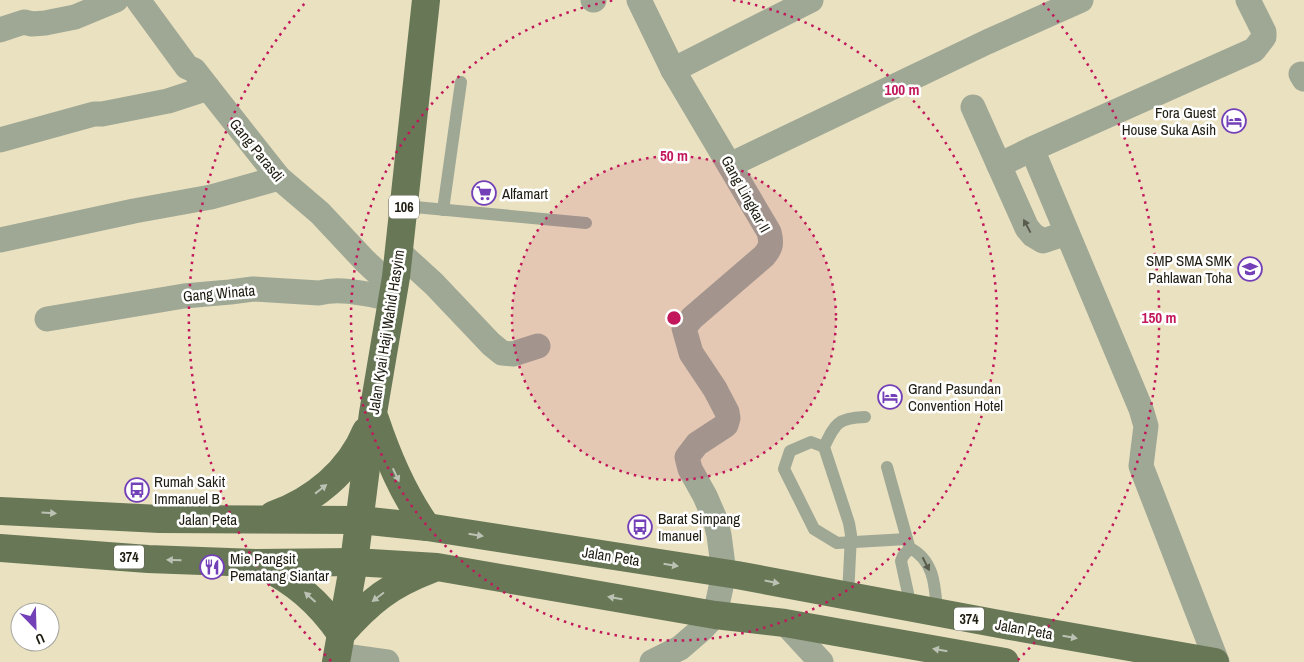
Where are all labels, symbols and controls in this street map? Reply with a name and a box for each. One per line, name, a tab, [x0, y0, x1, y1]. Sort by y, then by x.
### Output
text: 100 m	[885, 79, 919, 100]
place label: Fora Guest House Suka Asih	[1122, 102, 1217, 140]
hotel icon: Fora Guest House Suka Asih	[1221, 108, 1247, 134]
street label: Gang Parasdi	[225, 114, 289, 186]
text: 50 m	[660, 145, 688, 166]
street label: Gang Lingkar II	[716, 152, 776, 236]
supermarket icon: Alfamart	[471, 180, 497, 206]
place label: Alfamart	[501, 183, 548, 204]
road number: 106	[389, 196, 419, 218]
one-way arrow	[1023, 219, 1031, 233]
street label: Jalan Kyai Haji Wahid Hasyim	[363, 248, 409, 416]
place label: SMP SMA SMK Pahlawan Toha	[1146, 250, 1233, 288]
school or university icon: SMP SMA SMK Pahlawan Toha	[1237, 256, 1263, 282]
street label: Gang Winata	[182, 279, 256, 307]
text: 150 m	[1142, 307, 1176, 328]
centre of rings	[665, 309, 683, 327]
place label: Grand Pasundan Convention Hotel	[908, 378, 1003, 416]
hotel icon: Grand Pasundan Convention Hotel	[877, 384, 903, 410]
one-way arrow	[392, 468, 400, 482]
place label: Rumah Sakit Immanuel B	[154, 471, 226, 509]
bus stop icon: Rumah Sakit Immanuel B	[124, 477, 150, 503]
one-way arrow	[314, 484, 328, 494]
place label: Barat Simpang Imanuel	[658, 508, 740, 546]
one-way arrow	[41, 509, 57, 517]
street label: Jalan Peta	[179, 509, 237, 530]
bus stop icon: Barat Simpang Imanuel	[627, 514, 653, 540]
one-way arrow	[468, 531, 484, 539]
street label: Jalan Peta	[581, 541, 641, 571]
road number: 374	[114, 546, 144, 568]
place label: Mie Pangsit Pematang Siantar	[230, 548, 329, 586]
restaurant icon: Mie Pangsit Pematang Siantar	[199, 554, 225, 580]
one-way arrow	[165, 555, 181, 563]
one-way arrow	[923, 557, 931, 571]
one-way arrow	[663, 561, 679, 569]
one-way arrow	[764, 578, 780, 586]
one-way arrow	[304, 591, 316, 603]
one-way arrow	[372, 591, 385, 602]
one-way arrow	[607, 593, 623, 601]
north arrow	[10, 602, 60, 652]
road number: 374	[954, 608, 984, 630]
street label: Jalan Peta	[994, 614, 1055, 644]
text: U	[33, 629, 47, 649]
one-way arrow	[1062, 633, 1078, 641]
one-way arrow	[931, 646, 947, 654]

